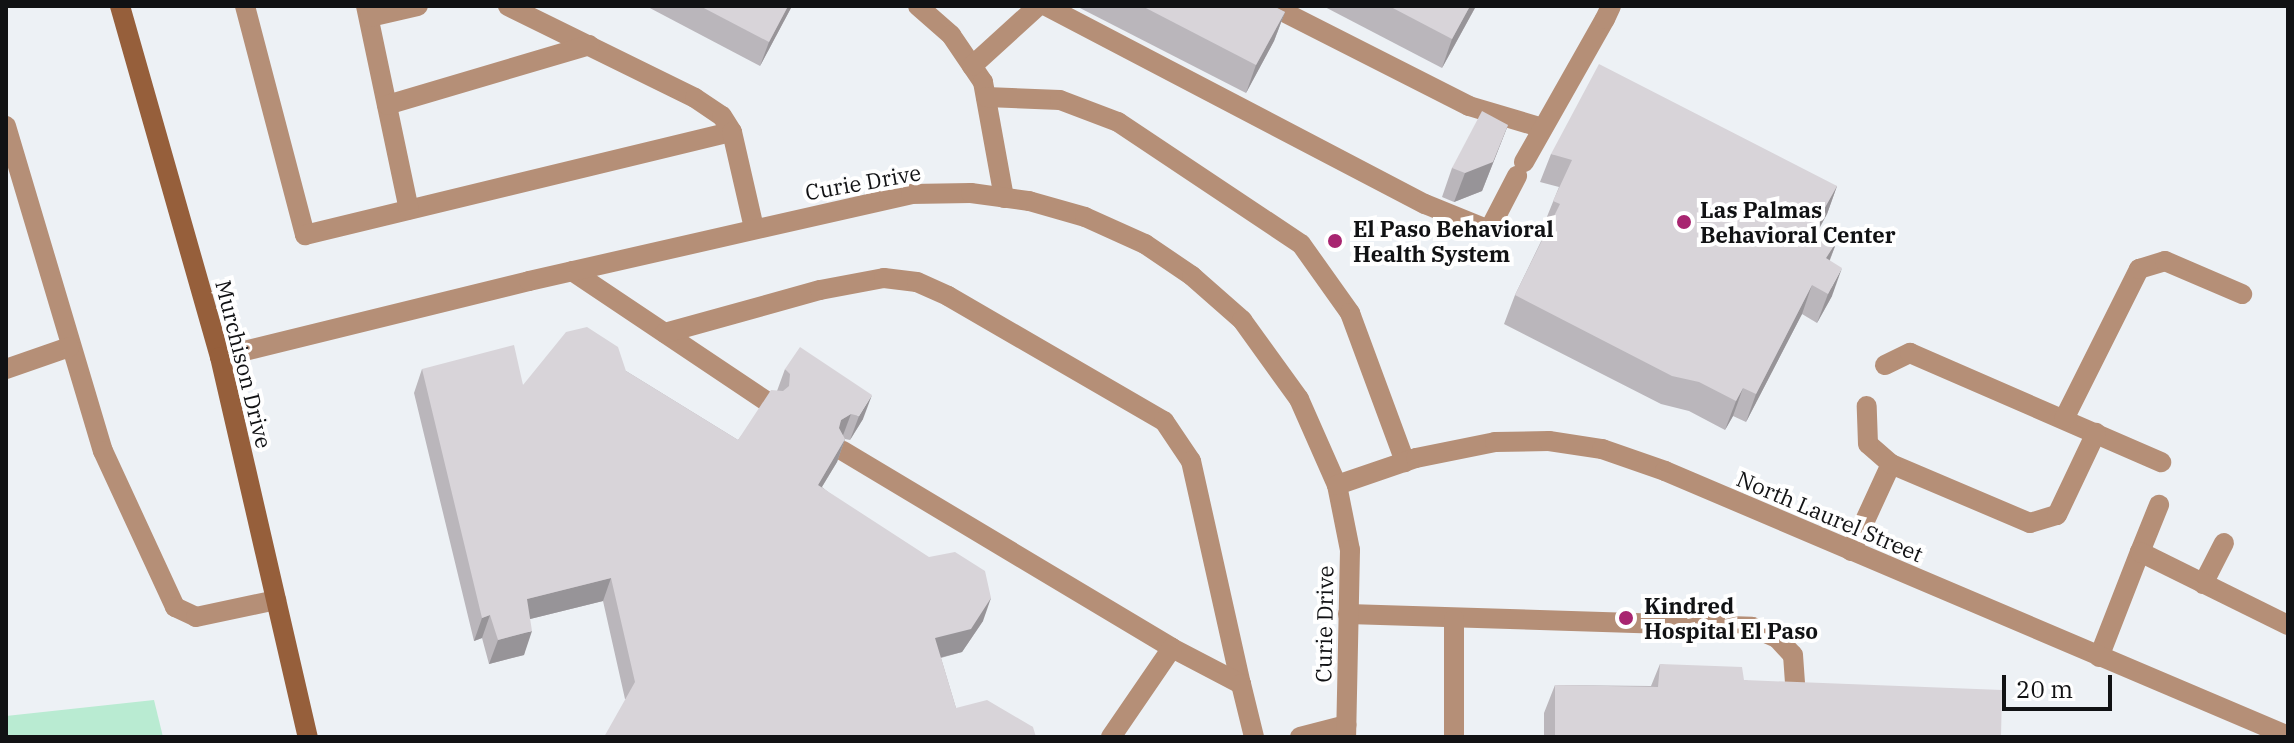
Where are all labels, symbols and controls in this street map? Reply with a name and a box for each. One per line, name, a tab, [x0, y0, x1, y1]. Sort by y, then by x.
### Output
street label: Curie Drive	[803, 159, 923, 205]
place label: Las Palmas Behavioral Center	[1700, 196, 1896, 248]
marker: Las Palmas Behavioral Center	[1675, 213, 1693, 231]
place label: El Paso Behavioral Health System	[1353, 215, 1554, 266]
marker: El Paso Behavioral Health System	[1324, 230, 1346, 252]
street label: Murchison Drive	[210, 277, 278, 451]
street label: North Laurel Street	[1733, 465, 1927, 567]
street label: Curie Drive	[1310, 565, 1338, 683]
place label: Kindred Hospital El Paso	[1644, 592, 1818, 644]
marker: Kindred Hospital El Paso	[1615, 607, 1637, 629]
scale bar	[2006, 659, 2116, 709]
text: 20 m	[2016, 673, 2073, 705]

